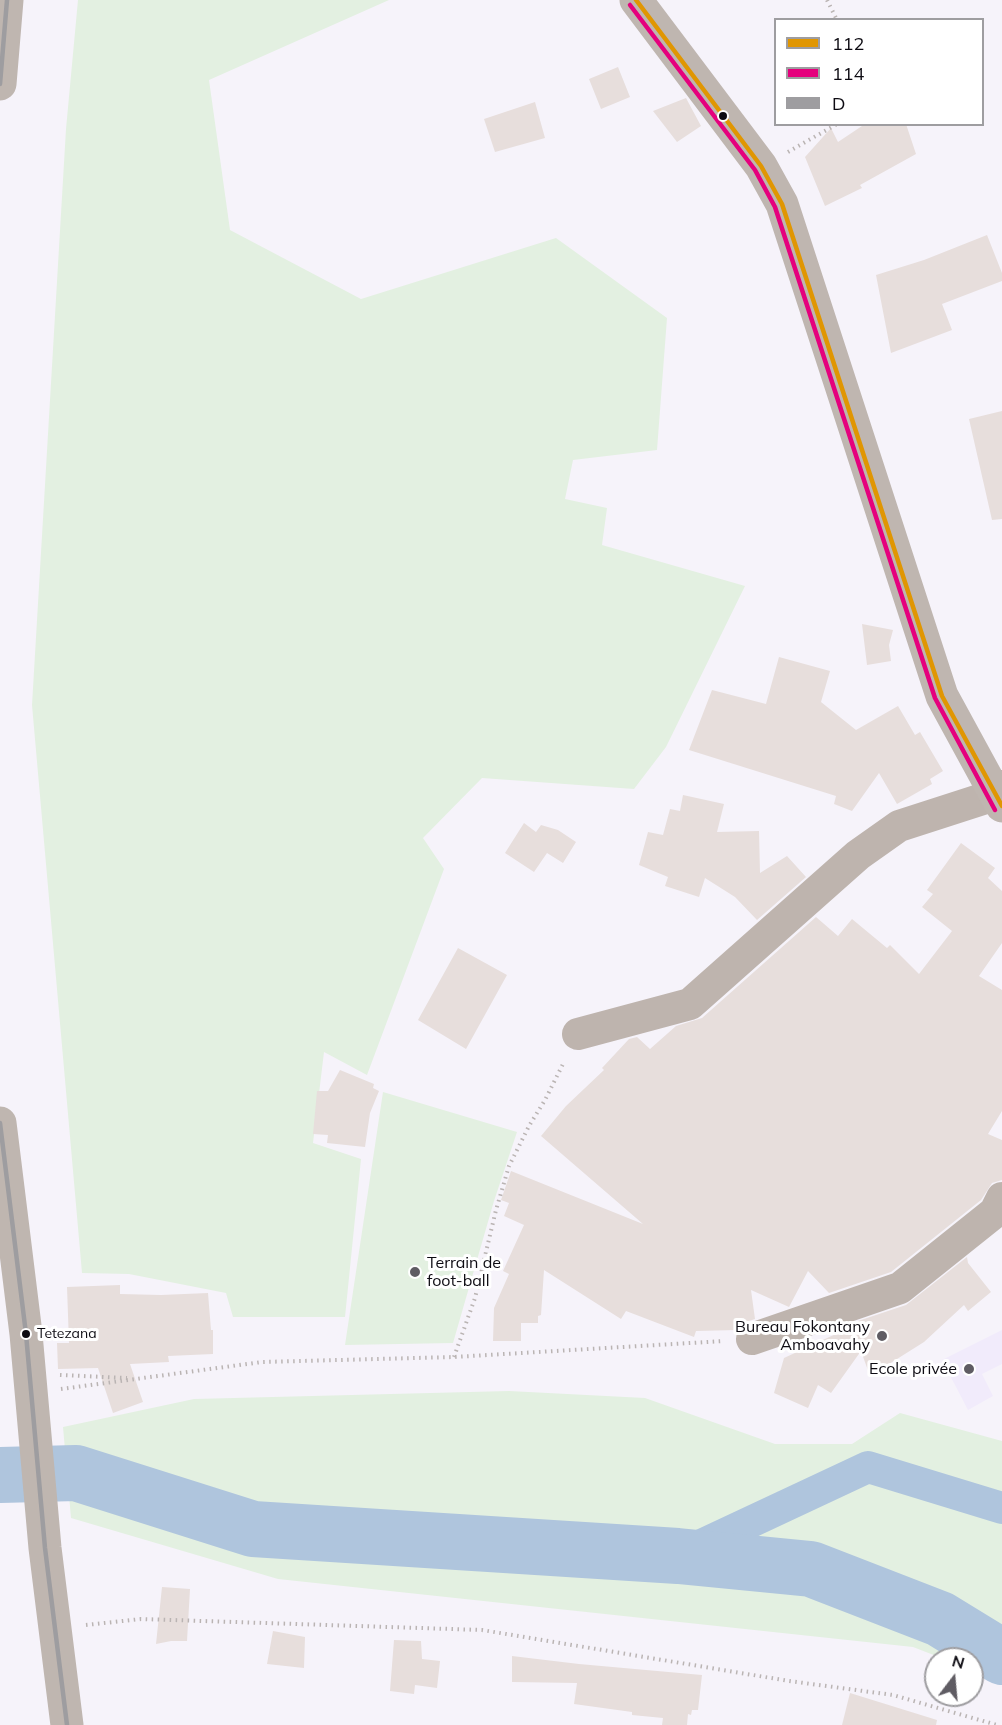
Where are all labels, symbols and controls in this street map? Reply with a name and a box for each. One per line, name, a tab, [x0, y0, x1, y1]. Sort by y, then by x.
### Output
legend	[774, 18, 984, 126]
text: 112	[832, 32, 864, 55]
text: 114	[832, 62, 864, 85]
text: D	[832, 92, 845, 115]
unlabelled marker	[717, 110, 729, 122]
place label: Terrain de foot-ball	[427, 1253, 501, 1291]
marker: Terrain de foot-ball	[408, 1265, 422, 1279]
place label: Bureau Fokontany Amboavahy	[735, 1317, 870, 1355]
place label: Tetezana	[37, 1326, 97, 1342]
marker: Tetezana	[20, 1328, 32, 1340]
marker: Bureau Fokontany Amboavahy	[875, 1329, 889, 1343]
place label: Ecole privée	[869, 1359, 957, 1379]
marker: Ecole privée	[962, 1362, 976, 1376]
north arrow	[924, 1647, 984, 1707]
text: N	[950, 1650, 967, 1673]

